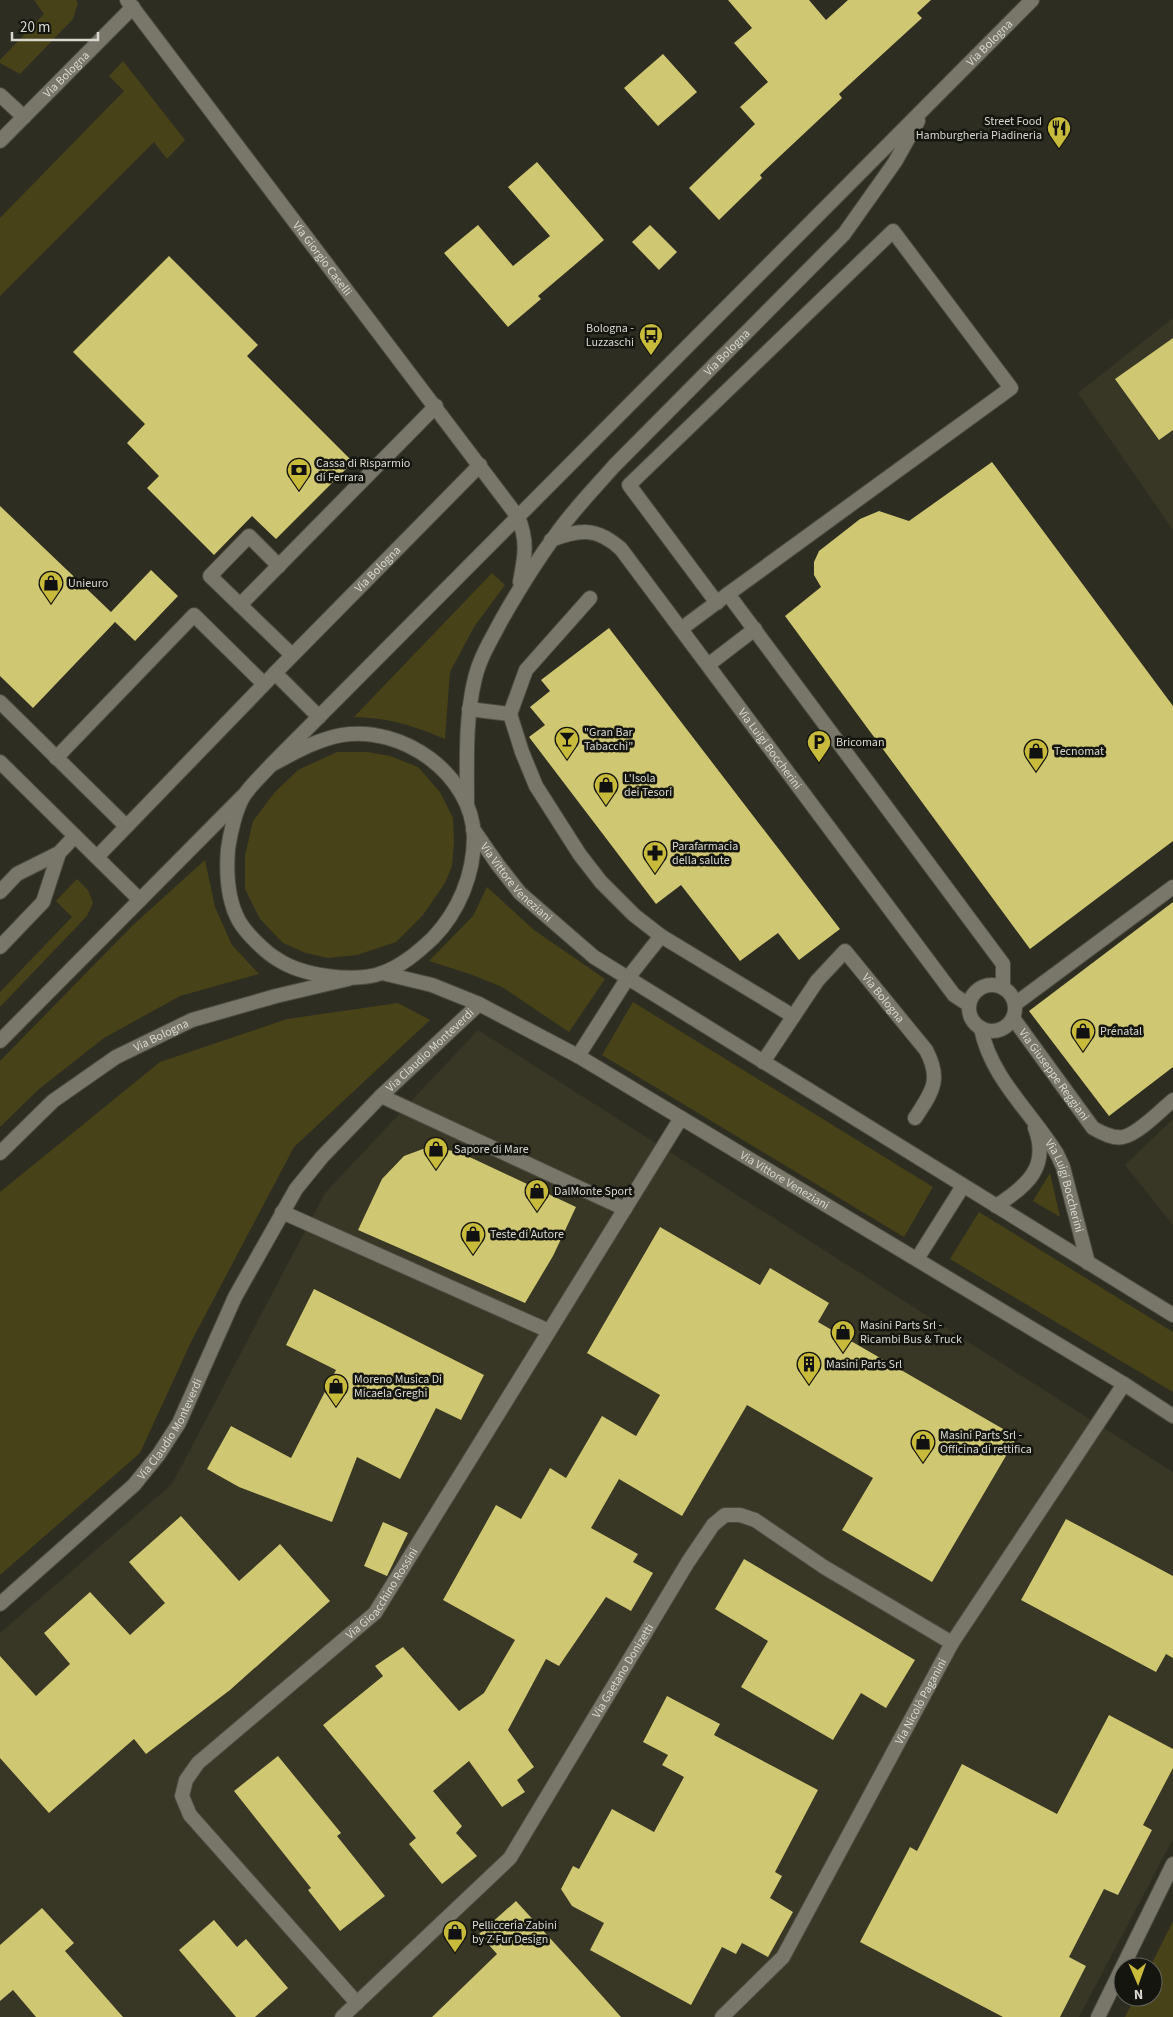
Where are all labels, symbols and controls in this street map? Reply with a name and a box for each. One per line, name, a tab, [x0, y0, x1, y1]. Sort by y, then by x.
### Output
scale bar	[12, 10, 99, 42]
street label: Via Bologna	[962, 16, 1016, 70]
text: 20 m	[20, 17, 50, 38]
street label: Via Bologna	[39, 47, 93, 101]
place label: Street Food Hamburgheria Piadineria	[916, 113, 1042, 144]
restaurant icon: Street Food Hamburgheria Piadineria	[1046, 115, 1072, 149]
street label: Via Giorgio Caselli	[289, 218, 356, 299]
place label: Bologna - Luzzaschi	[586, 320, 634, 351]
bus stop icon: Bologna - Luzzaschi	[638, 322, 664, 356]
street label: Via Bologna	[700, 325, 754, 379]
place label: Cassa di Risparmio di Ferrara	[316, 455, 410, 486]
bank icon: Cassa di Risparmio di Ferrara	[286, 457, 312, 491]
street label: Via Bologna	[351, 542, 404, 596]
shop icon: Unieuro	[38, 570, 64, 604]
place label: Unieuro	[68, 575, 108, 592]
street label: Via Luigi Boccherini	[734, 704, 806, 793]
place label: "Gran Bar Tabacchi"	[584, 724, 634, 755]
bar icon: "Gran Bar Tabacchi"	[554, 726, 580, 760]
parking icon: Bricoman	[806, 729, 832, 763]
place label: Bricoman	[836, 734, 884, 751]
shop icon: Tecnomat	[1023, 738, 1049, 772]
place label: Tecnomat	[1054, 743, 1104, 760]
place label: L'Isola dei Tesori	[624, 770, 672, 801]
shop icon: L'Isola dei Tesori	[593, 772, 619, 806]
place label: Parafarmacia della salute	[672, 838, 738, 869]
street label: Via Vittore Veneziani	[476, 839, 556, 926]
pharmacy icon: Parafarmacia della salute	[642, 840, 668, 874]
street label: Via Bologna	[858, 970, 909, 1026]
street label: Via Claudio Monteverdi	[382, 1004, 478, 1096]
street label: Via Bologna	[130, 1014, 191, 1056]
shop icon: Prénatal	[1070, 1018, 1096, 1052]
place label: Prénatal	[1100, 1023, 1142, 1040]
street label: Via Giuseppe Reggiani	[1015, 1025, 1094, 1124]
shop icon: Sapore di Mare	[423, 1136, 449, 1170]
street label: Via Luigi Boccherini	[1041, 1136, 1088, 1234]
place label: Sapore di Mare	[454, 1141, 529, 1158]
street label: Via Vittore Veneziani	[737, 1147, 833, 1214]
shop icon: DalMonte Sport	[524, 1178, 550, 1212]
place label: DalMonte Sport	[554, 1183, 632, 1200]
shop icon: Teste di Autore	[460, 1221, 486, 1255]
place label: Teste di Autore	[490, 1226, 564, 1243]
place label: Masini Parts Srl - Ricambi Bus & Truck	[860, 1317, 962, 1348]
shop icon: Masini Parts Srl - Ricambi Bus & Truck	[830, 1319, 856, 1353]
building icon: Masini Parts Srl	[796, 1351, 822, 1385]
place label: Masini Parts Srl	[826, 1356, 902, 1373]
place label: Moreno Musica Di Micaela Greghi	[354, 1371, 442, 1402]
shop icon: Moreno Musica Di Micaela Greghi	[323, 1373, 349, 1407]
street label: Via Claudio Monteverdi	[133, 1376, 206, 1483]
place label: Masini Parts Srl - Officina di rettifica	[940, 1427, 1032, 1458]
shop icon: Masini Parts Srl - Officina di rettifica	[910, 1429, 936, 1463]
street label: Via Gioacchino Rossini	[342, 1544, 422, 1643]
street label: Via Gaetano Donizetti	[588, 1620, 658, 1721]
street label: Via Nicolò Paganini	[891, 1655, 951, 1747]
place label: Pellicceria Zabini by Z Fur Design	[472, 1917, 557, 1948]
shop icon: Pellicceria Zabini by Z Fur Design	[442, 1919, 468, 1953]
north arrow	[1113, 1957, 1163, 2007]
text: N	[1133, 1984, 1143, 2004]

